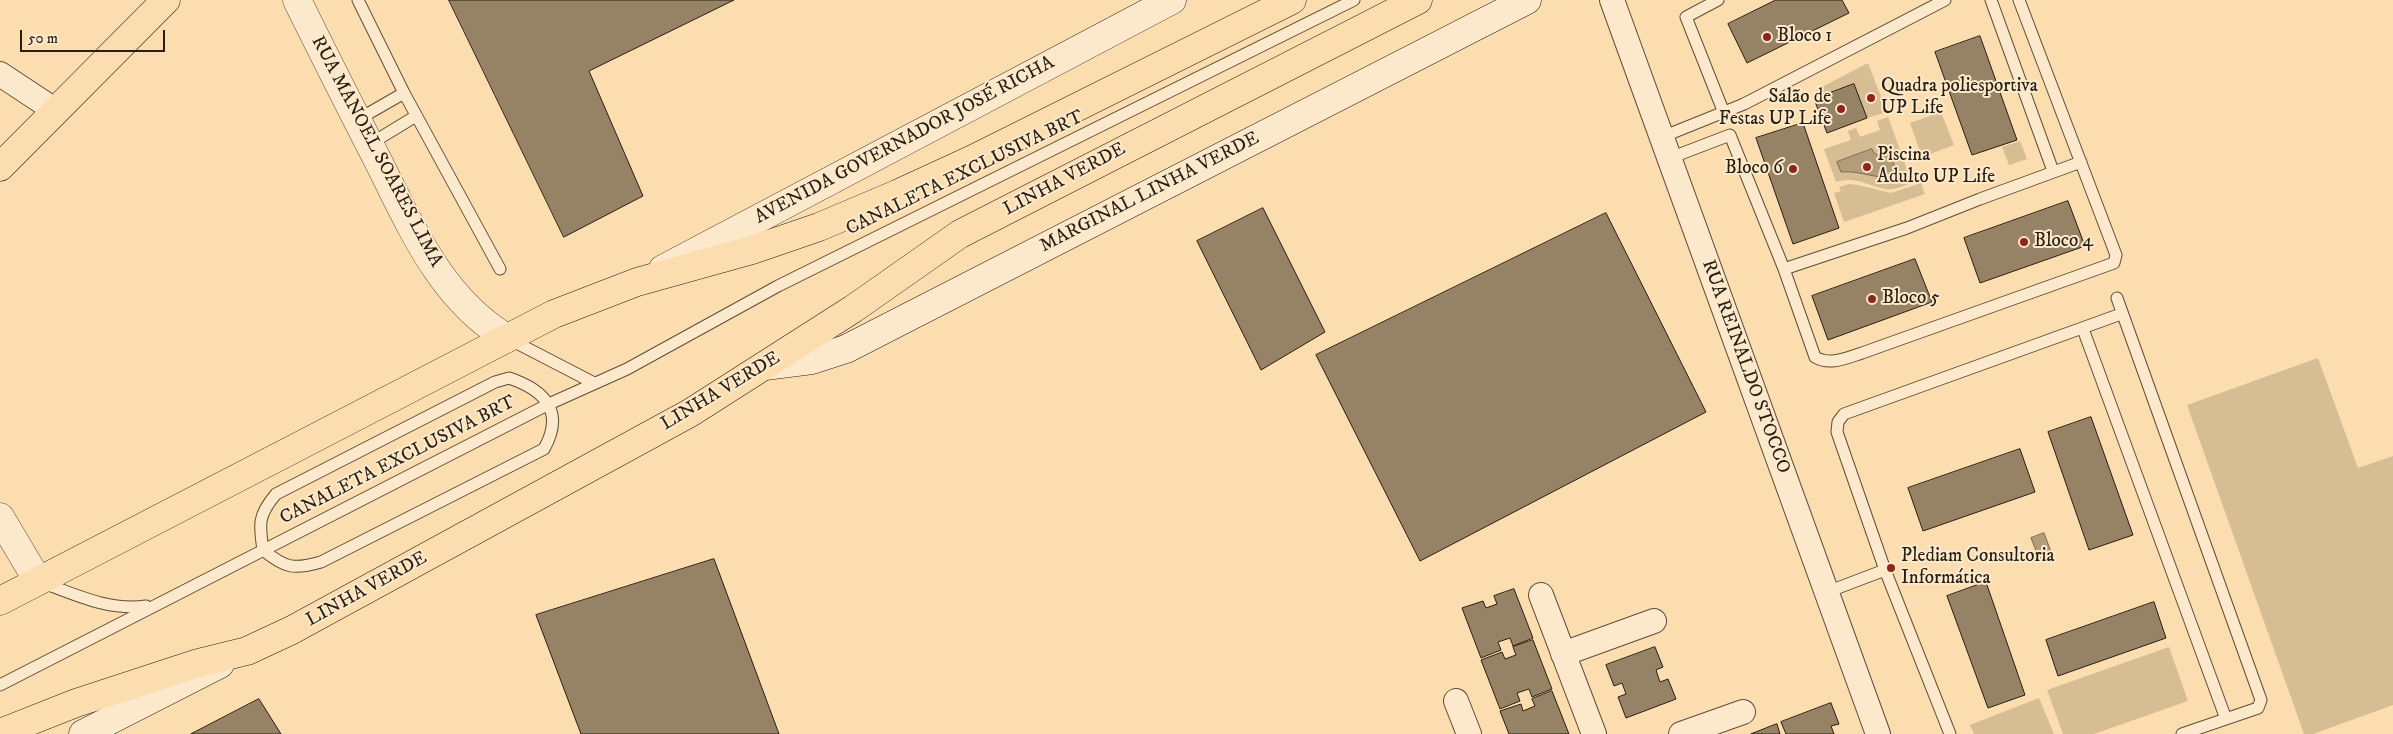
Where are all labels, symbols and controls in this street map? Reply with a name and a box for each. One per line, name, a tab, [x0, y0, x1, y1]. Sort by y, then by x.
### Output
scale bar	[22, 20, 168, 52]
place label: Bloco 1	[1777, 26, 1832, 48]
text: 50 m	[28, 29, 58, 48]
marker: Bloco 1	[1761, 31, 1773, 43]
street label: RUA MANOEL SOARES LIMA	[305, 33, 447, 271]
street label: AVENIDA GOVERNADOR JOSÉ RICHA	[751, 52, 1059, 230]
place label: Quadra poliesportiva UP Life	[1881, 76, 2038, 120]
place label: Salão de Festas UP Life	[1719, 87, 1831, 131]
marker: Quadra poliesportiva UP Life	[1865, 92, 1877, 104]
marker: Salão de Festas UP Life	[1835, 103, 1847, 115]
street label: CANALETA EXCLUSIVA BRT	[843, 107, 1087, 241]
street label: MARGINAL LINHA VERDE	[1037, 128, 1263, 258]
street label: LINHA VERDE	[1000, 138, 1130, 222]
place label: Piscina Adulto UP Life	[1877, 145, 1995, 189]
place label: Bloco 6	[1725, 158, 1783, 180]
marker: Piscina Adulto UP Life	[1861, 161, 1873, 173]
marker: Bloco 6	[1787, 163, 1799, 175]
place label: Bloco 4	[2034, 231, 2093, 253]
marker: Bloco 4	[2018, 236, 2030, 248]
street label: RUA REINALDO STOCCO	[1696, 257, 1794, 477]
place label: Bloco 5	[1882, 288, 1940, 310]
marker: Bloco 5	[1866, 293, 1878, 305]
street label: LINHA VERDE	[657, 348, 785, 436]
street label: CANALETA EXCLUSIVA BRT	[276, 392, 520, 530]
place label: Plediam Consultoria Informática	[1901, 546, 2055, 590]
street label: LINHA VERDE	[303, 547, 431, 633]
marker: Plediam Consultoria Informática	[1885, 562, 1897, 574]

